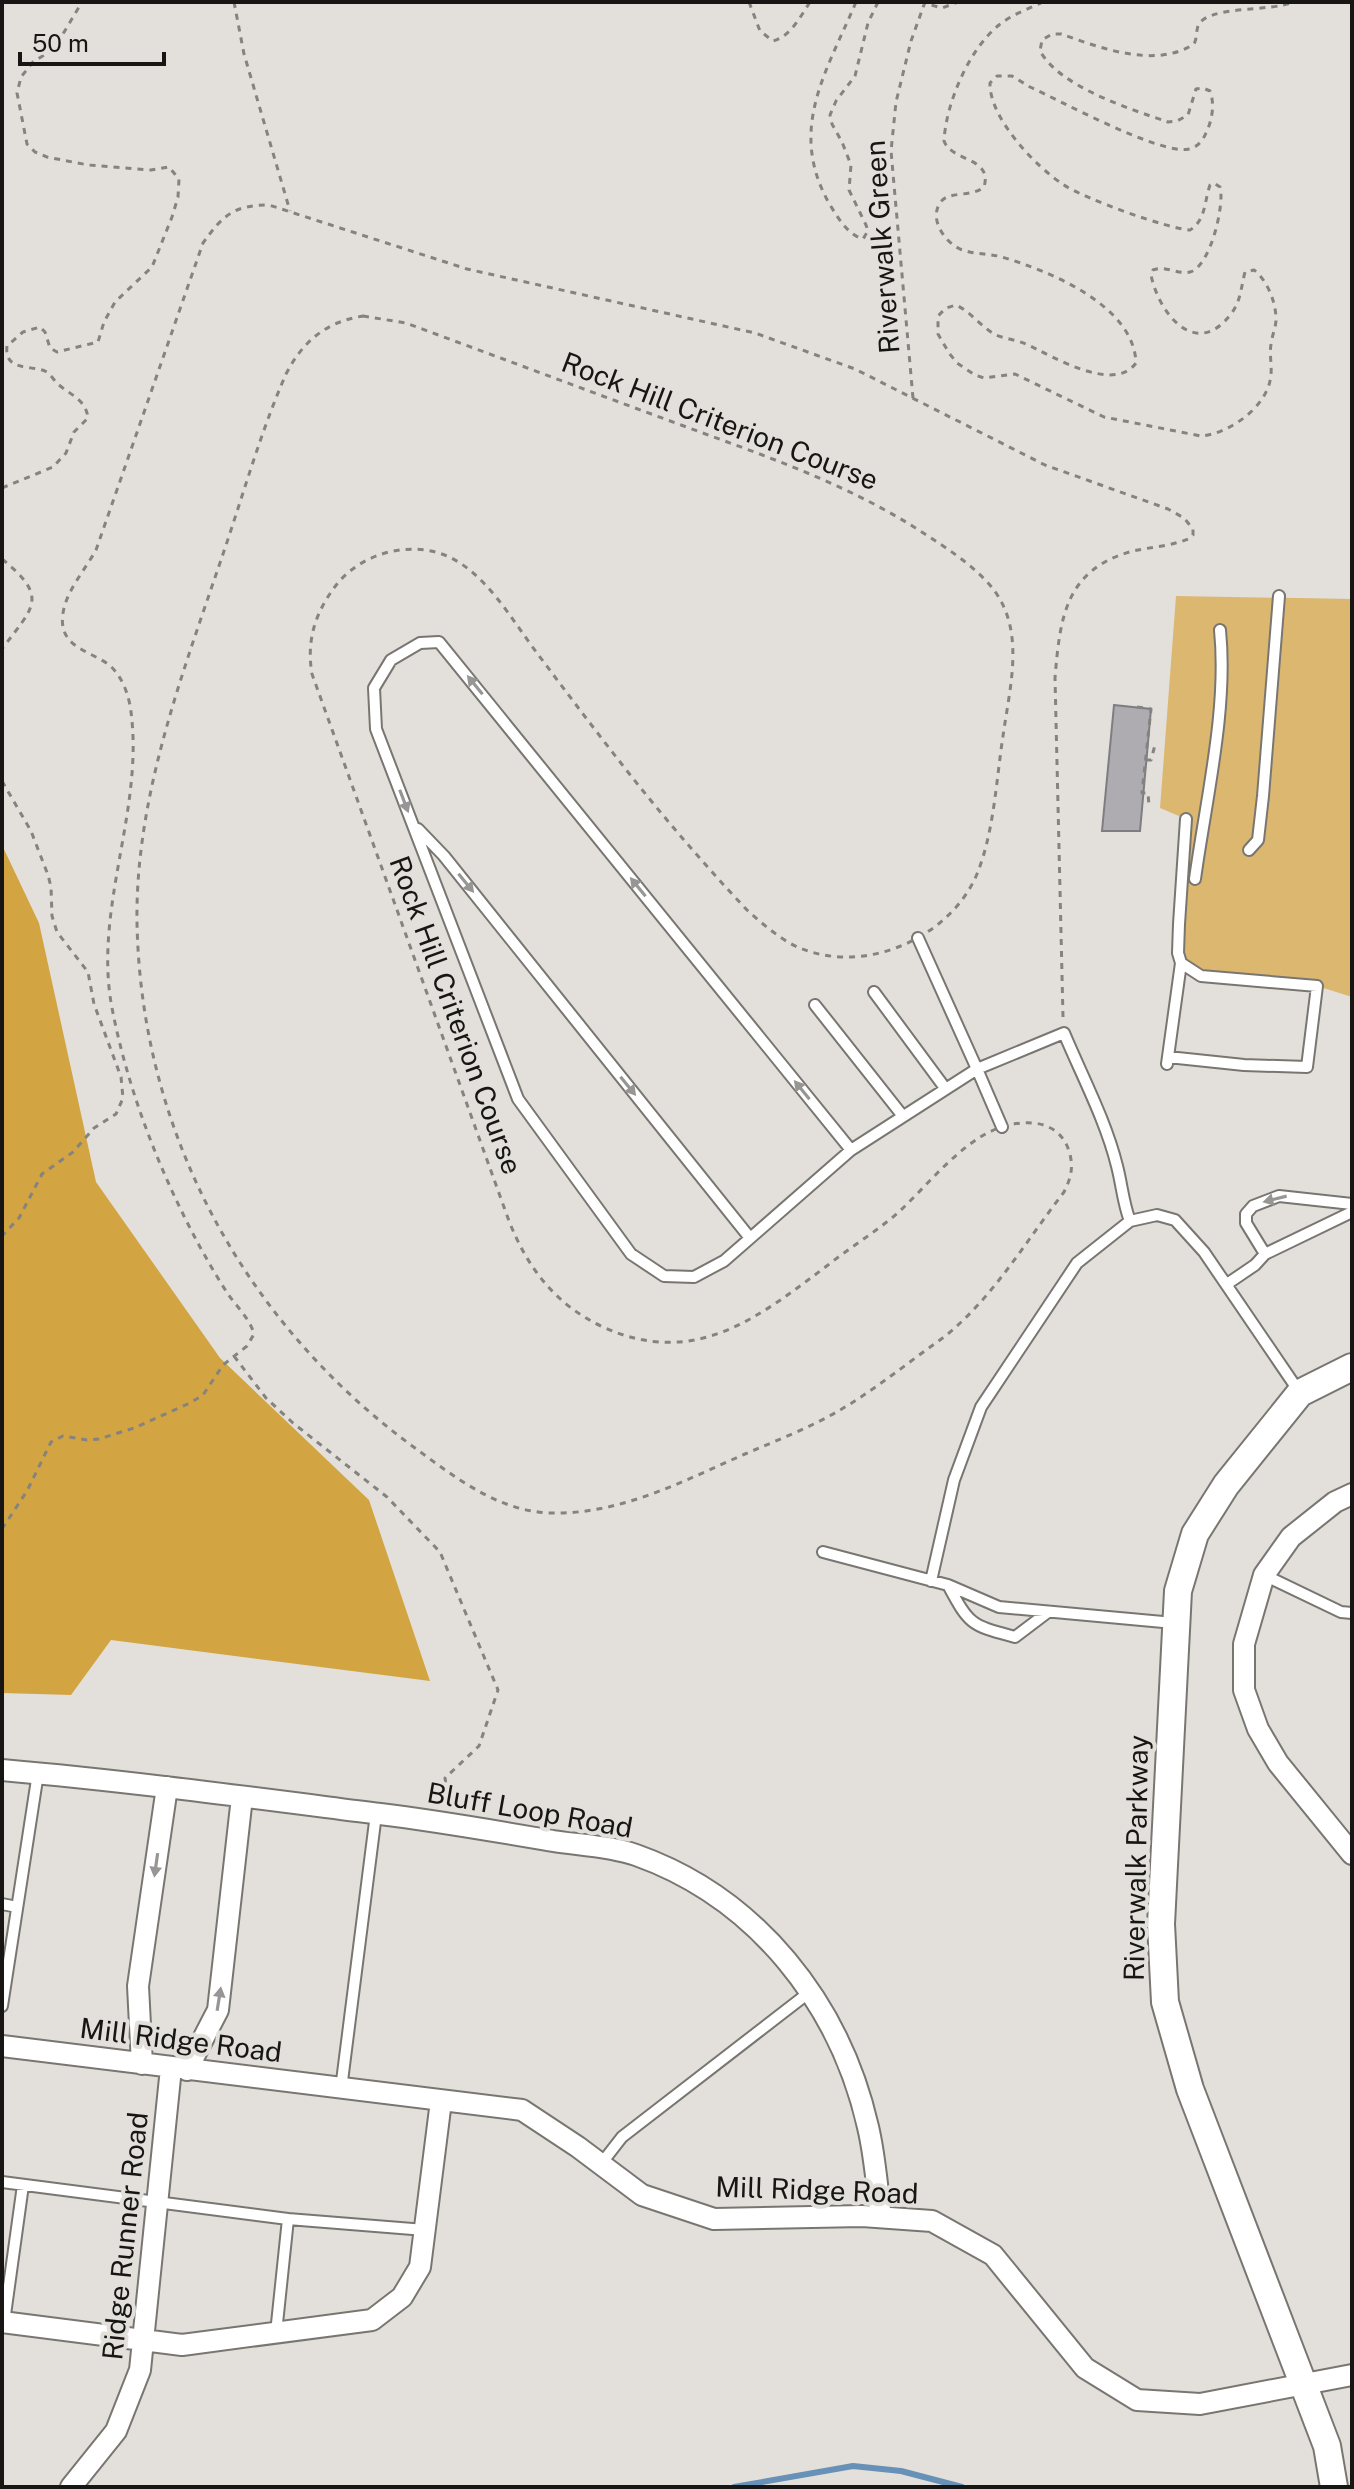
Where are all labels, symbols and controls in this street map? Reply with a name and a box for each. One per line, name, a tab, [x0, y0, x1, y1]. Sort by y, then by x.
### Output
scale bar	[20, 16, 164, 66]
text: 50 m	[32, 29, 89, 57]
street label: Riverwalk Green	[858, 139, 905, 355]
street label: Rock Hill Criterion Course	[557, 345, 883, 496]
one-way arrow	[467, 675, 484, 695]
one-way arrow	[398, 789, 411, 813]
street label: Rock Hill Criterion Course	[383, 851, 529, 1179]
one-way arrow	[457, 873, 473, 893]
one-way arrow	[631, 877, 647, 897]
one-way arrow	[619, 1076, 636, 1096]
one-way arrow	[793, 1079, 810, 1100]
one-way arrow	[1263, 1194, 1288, 1206]
street label: Riverwalk Parkway	[1117, 1735, 1154, 1981]
street label: Bluff Loop Road	[425, 1775, 635, 1844]
one-way arrow	[149, 1852, 162, 1877]
one-way arrow	[213, 1987, 226, 2012]
street label: Mill Ridge Road	[78, 2011, 284, 2068]
street label: Ridge Runner Road	[95, 2110, 154, 2362]
street label: Mill Ridge Road	[715, 2169, 919, 2210]

